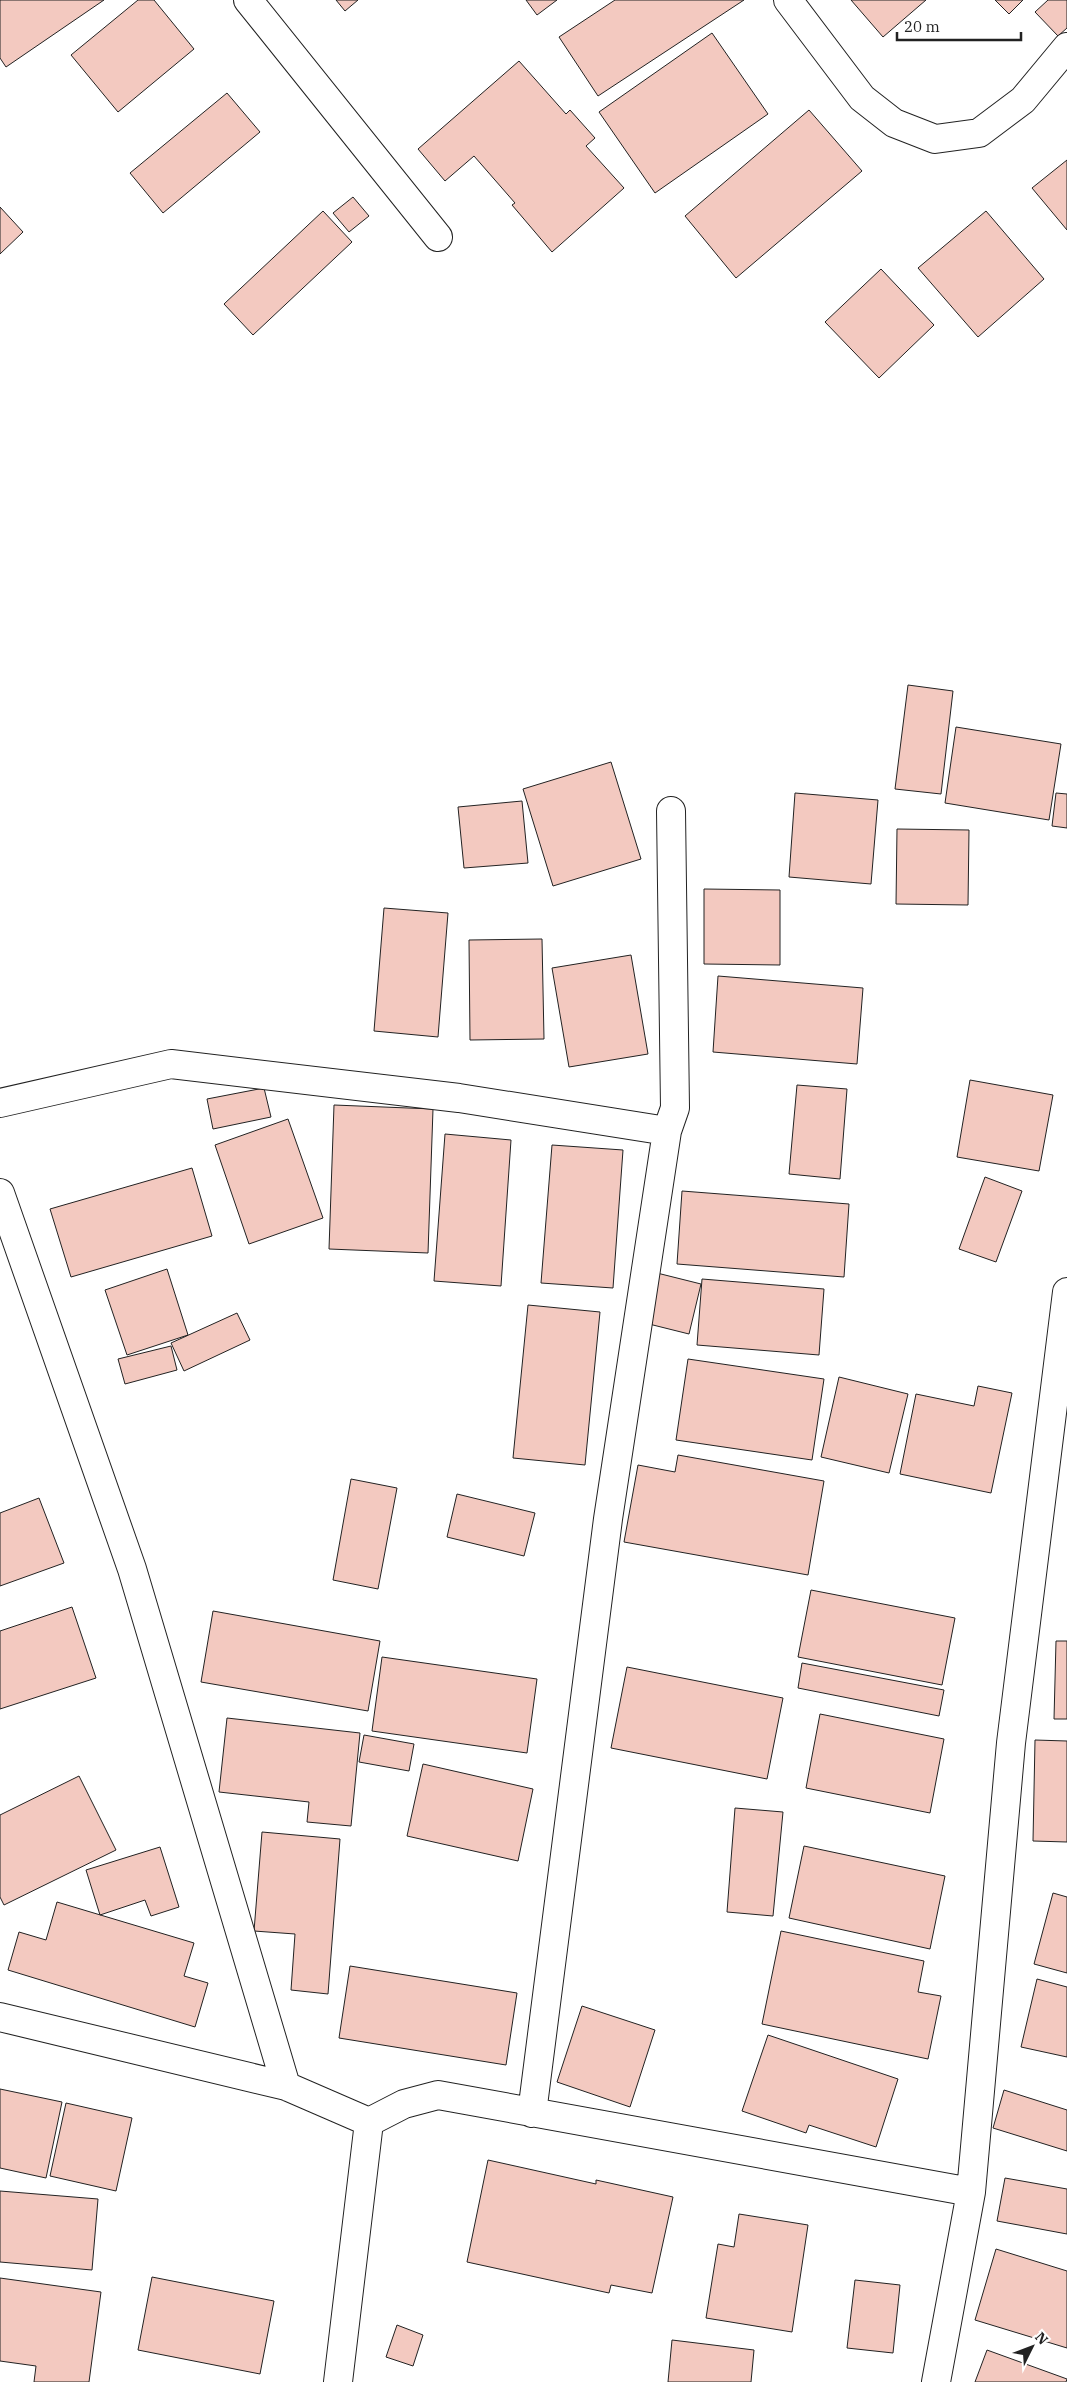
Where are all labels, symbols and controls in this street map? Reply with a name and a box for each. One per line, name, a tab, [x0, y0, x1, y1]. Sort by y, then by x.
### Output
scale bar	[897, 10, 1021, 42]
text: 20 m	[904, 17, 940, 36]
north arrow	[1007, 2322, 1057, 2372]
text: N	[1031, 2328, 1052, 2348]

